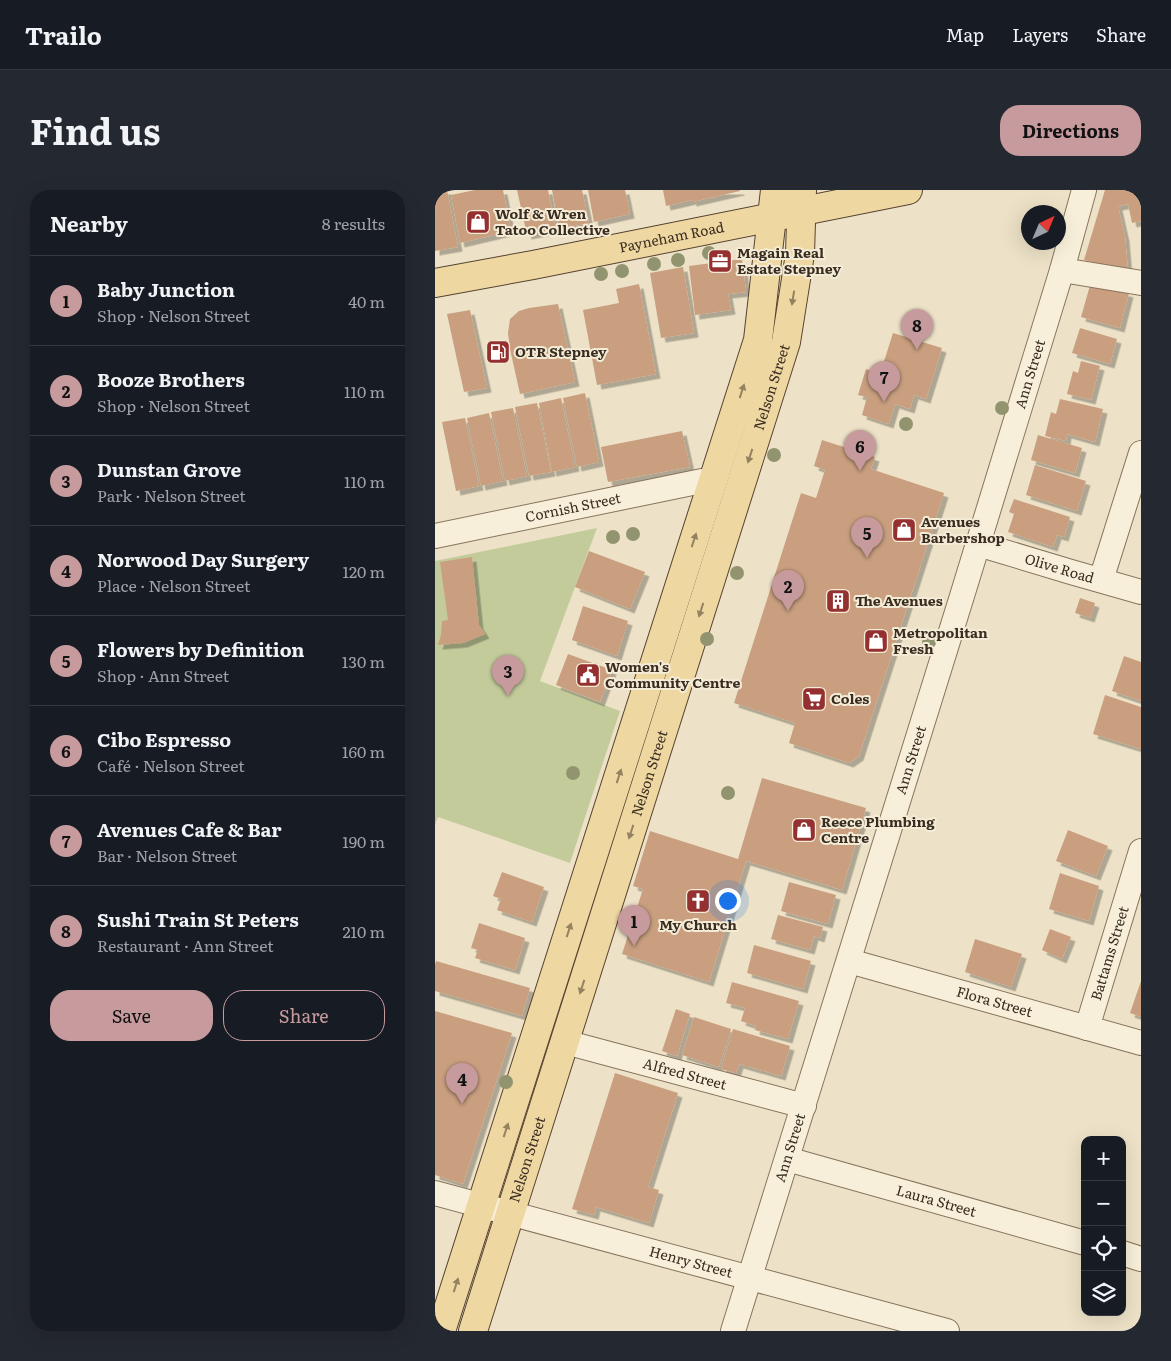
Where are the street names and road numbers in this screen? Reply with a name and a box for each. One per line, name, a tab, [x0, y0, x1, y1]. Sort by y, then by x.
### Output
street label: Payneham Road	[617, 216, 726, 257]
street label: Ann Street	[1009, 336, 1049, 411]
street label: Nelson Street	[748, 341, 794, 432]
street label: Cornish Street	[523, 487, 623, 526]
street label: Olive Road	[1023, 548, 1097, 587]
street label: Ann Street	[890, 722, 930, 797]
street label: Nelson Street	[626, 727, 672, 819]
street label: Battams Street	[1085, 903, 1133, 1003]
street label: Flora Street	[954, 981, 1035, 1021]
street label: Alfred Street	[641, 1052, 729, 1094]
street label: Ann Street	[769, 1110, 809, 1184]
street label: Nelson Street	[503, 1113, 549, 1205]
street label: Laura Street	[894, 1179, 979, 1221]
street label: Henry Street	[647, 1240, 735, 1282]

